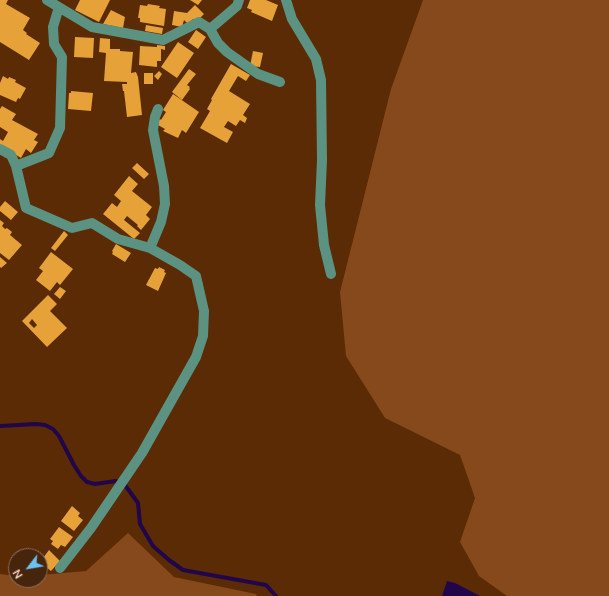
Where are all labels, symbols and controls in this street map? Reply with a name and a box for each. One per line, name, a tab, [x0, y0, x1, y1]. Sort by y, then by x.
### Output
north arrow	[8, 548, 48, 588]
text: N	[10, 567, 27, 581]

